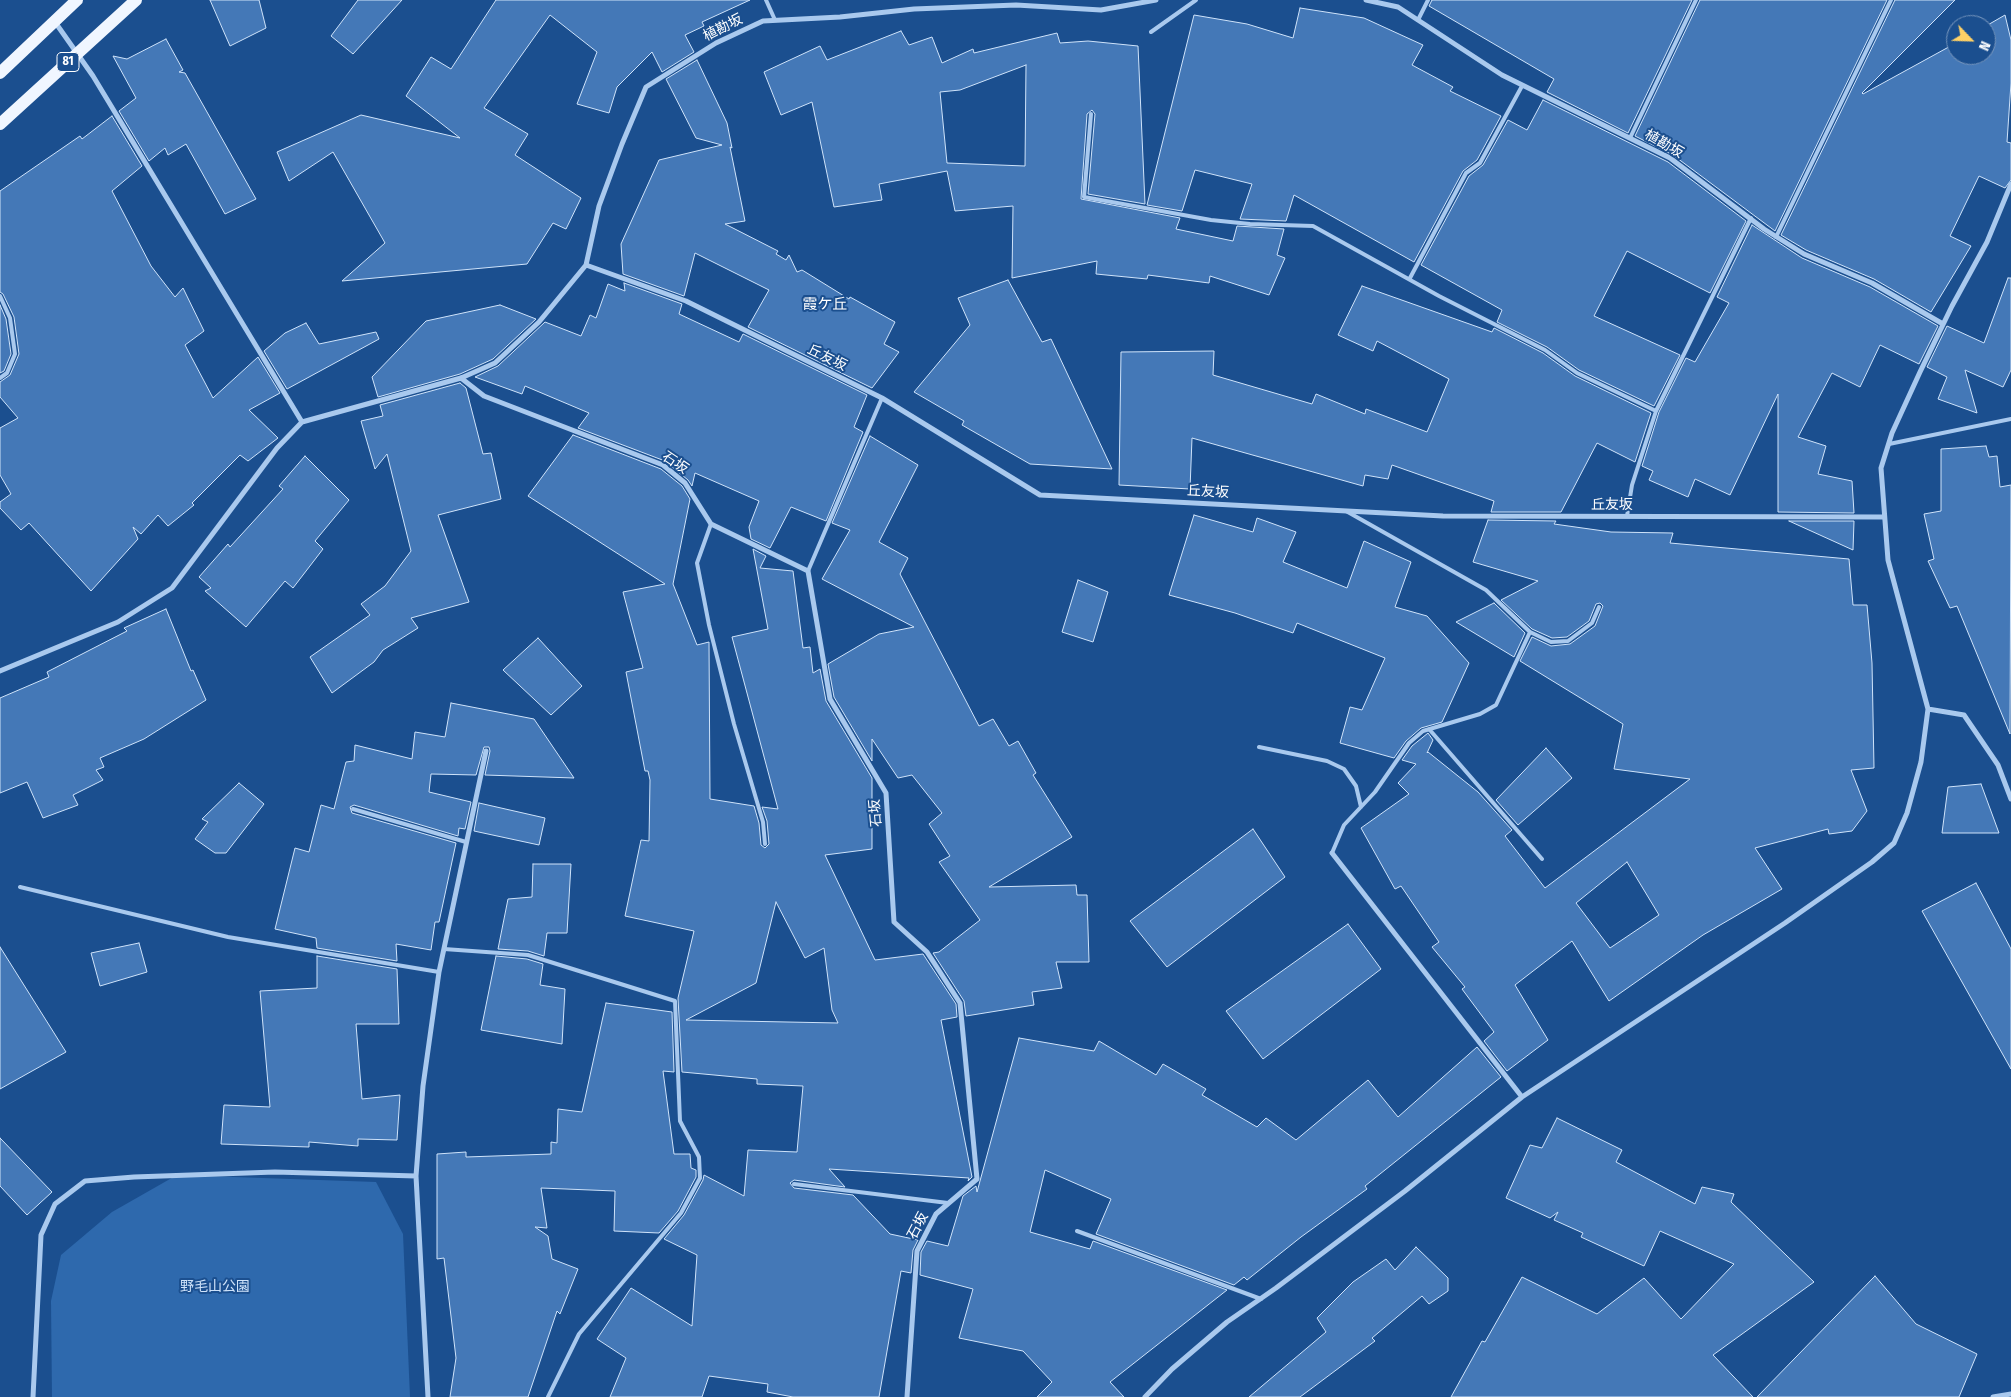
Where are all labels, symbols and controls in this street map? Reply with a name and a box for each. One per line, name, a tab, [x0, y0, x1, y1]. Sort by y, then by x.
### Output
street label: 植勘坂	[700, 11, 746, 45]
north arrow	[1946, 15, 1996, 65]
text: N	[1975, 39, 1994, 53]
road number: 81	[57, 52, 79, 72]
street label: 植勘坂	[1642, 126, 1686, 162]
district label: 霞ケ丘	[803, 296, 847, 314]
street label: 丘友坂	[804, 341, 850, 375]
street label: 石坂	[659, 448, 691, 478]
street label: 丘友坂	[1187, 483, 1229, 501]
street label: 丘友坂	[1591, 497, 1633, 513]
street label: 石坂	[866, 798, 886, 828]
street label: 石坂	[904, 1210, 932, 1242]
park label: 野毛山公園	[180, 1279, 250, 1295]

